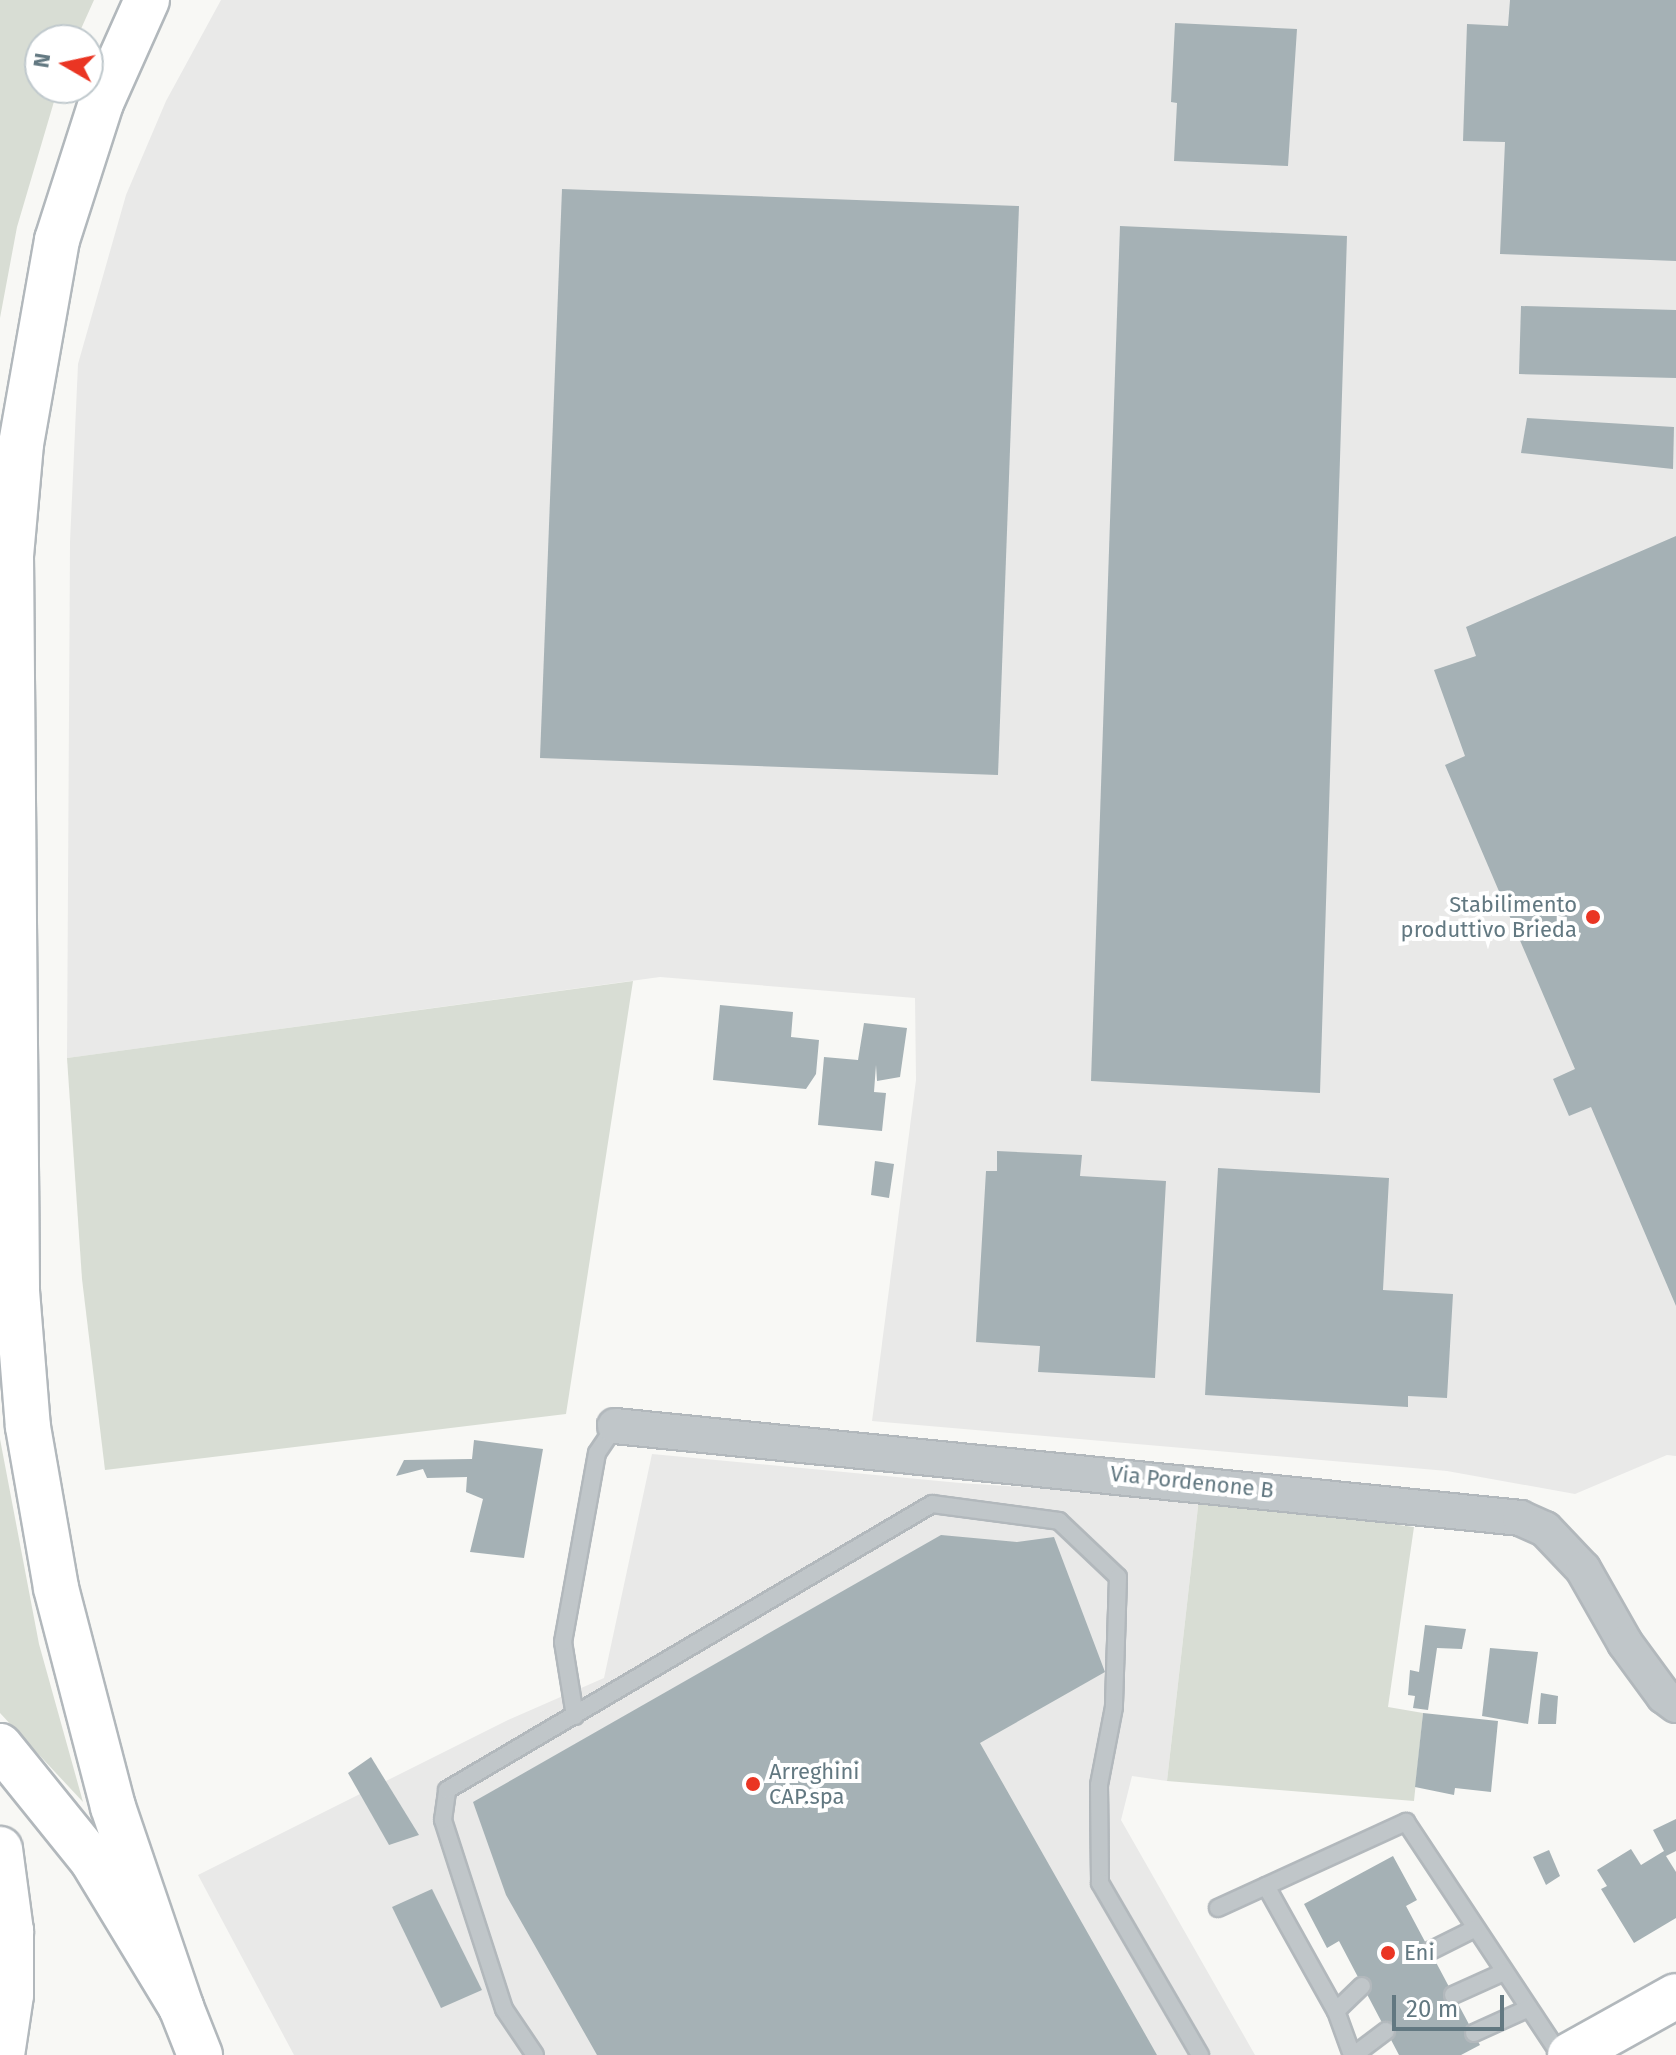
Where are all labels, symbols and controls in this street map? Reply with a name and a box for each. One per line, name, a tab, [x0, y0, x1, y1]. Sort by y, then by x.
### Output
north arrow	[24, 24, 104, 104]
text: N	[27, 51, 56, 70]
place label: Stabilimento produttivo Brieda	[1401, 891, 1577, 942]
marker: Stabilimento produttivo Brieda	[1584, 908, 1602, 926]
street label: Via Pordenone B	[1109, 1460, 1275, 1504]
place label: Arreghini CAP.spa	[769, 1758, 860, 1810]
marker: Arreghini CAP.spa	[744, 1775, 762, 1793]
place label: Eni	[1404, 1940, 1435, 1966]
marker: Eni	[1379, 1944, 1397, 1962]
scale bar	[1396, 1979, 1508, 2029]
text: 20 m	[1406, 1995, 1458, 2023]

